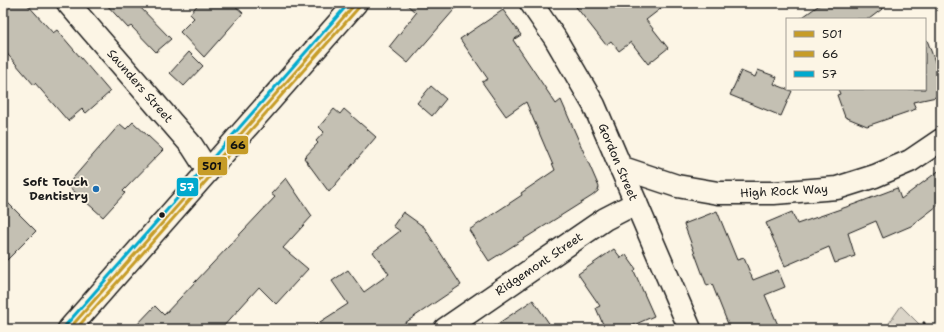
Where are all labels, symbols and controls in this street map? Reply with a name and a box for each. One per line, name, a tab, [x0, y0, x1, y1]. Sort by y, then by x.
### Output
legend	[786, 18, 926, 90]
text: 501	[822, 26, 842, 42]
street label: Saunders Street	[104, 46, 176, 126]
text: 66	[822, 46, 839, 62]
text: 57	[822, 66, 837, 82]
street label: Gordon Street	[594, 121, 642, 203]
line badge: 66	[226, 135, 249, 155]
text: 66	[230, 138, 246, 153]
line badge: 501	[197, 156, 228, 176]
text: 501	[202, 159, 222, 174]
place label: Soft Touch Dentistry	[23, 174, 88, 204]
line badge: 57	[176, 177, 199, 197]
text: 57	[180, 180, 195, 195]
street label: High Rock Way	[740, 181, 828, 201]
marker: Soft Touch Dentistry	[91, 184, 101, 194]
unlabelled marker	[157, 210, 167, 220]
street label: Ridgemont Street	[492, 229, 586, 299]

